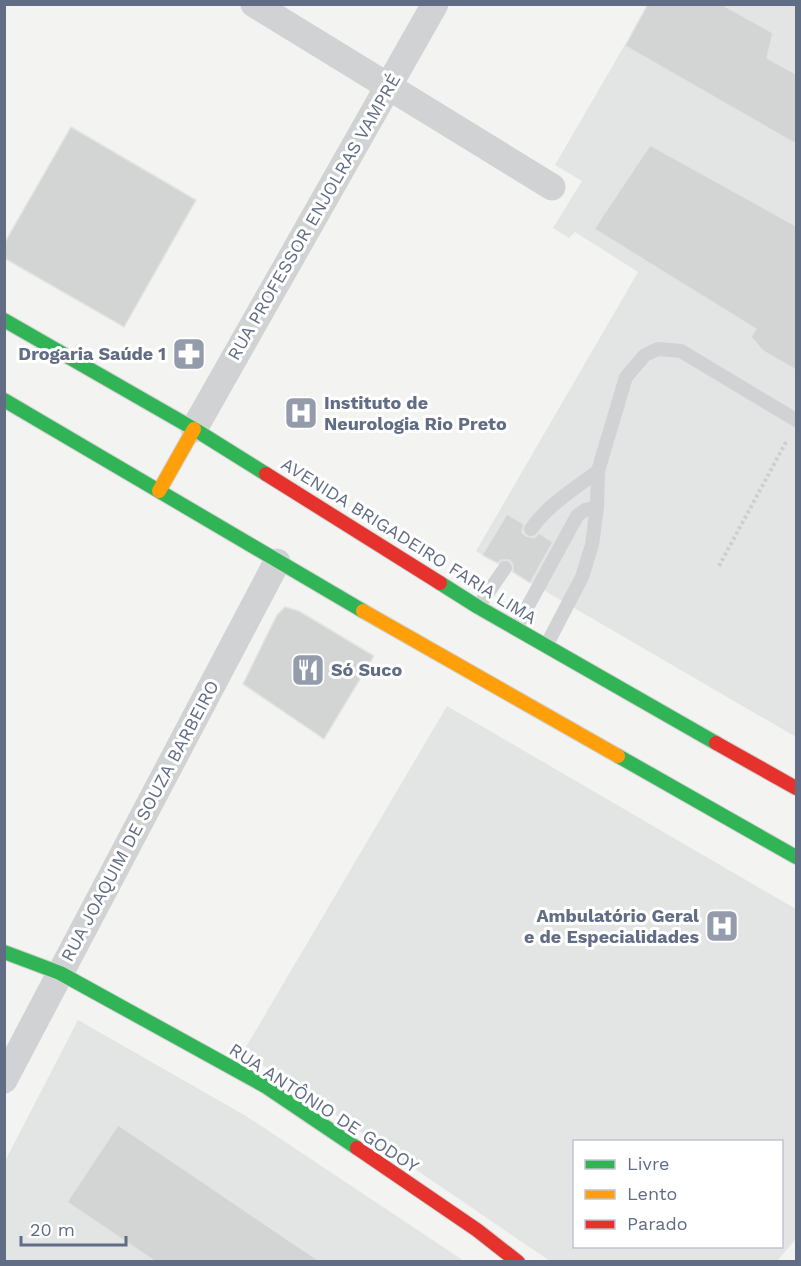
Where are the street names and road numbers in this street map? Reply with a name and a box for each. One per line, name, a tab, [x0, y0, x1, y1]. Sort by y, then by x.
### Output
street label: RUA PROFESSOR ENJOLRAS VAMPRÉ	[223, 70, 404, 364]
street label: AVENIDA BRIGADEIRO FARIA LIMA	[278, 453, 541, 628]
street label: RUA JOAQUIM DE SOUZA BARBEIRO	[56, 677, 223, 965]
street label: RUA ANTÔNIO DE GODOY	[226, 1038, 423, 1177]

